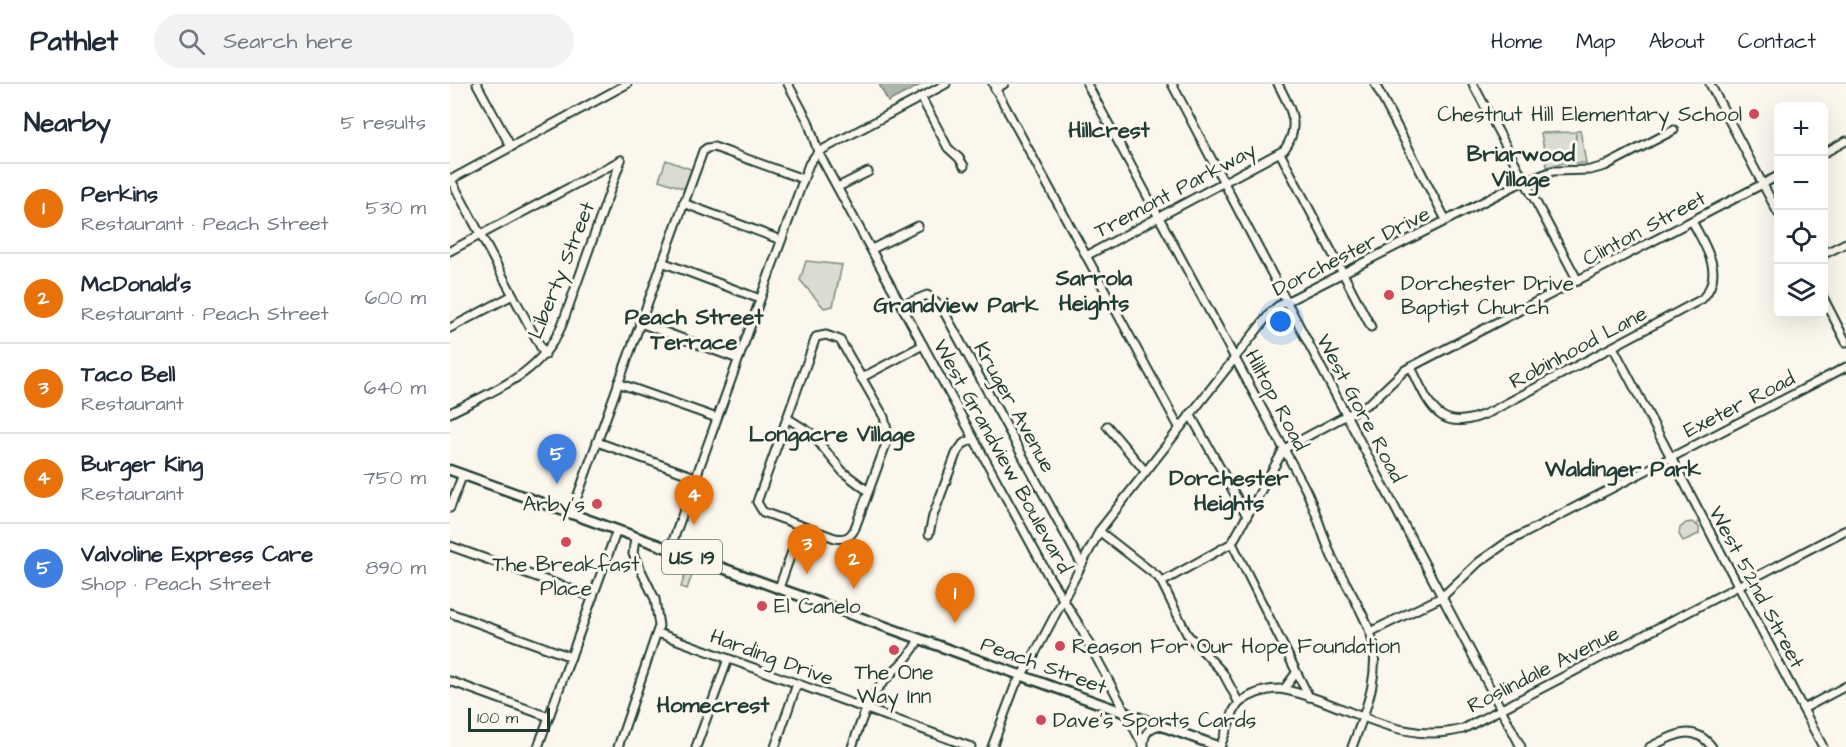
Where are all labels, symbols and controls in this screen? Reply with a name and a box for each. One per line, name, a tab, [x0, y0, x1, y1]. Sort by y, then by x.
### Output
search box	[154, 14, 574, 68]
text: Pathlet	[30, 22, 118, 61]
icon: search	[175, 25, 208, 58]
text: Search here	[223, 26, 353, 57]
text: Home	[1491, 27, 1543, 56]
text: Map	[1576, 27, 1616, 56]
text: About	[1649, 27, 1705, 56]
text: Contact	[1738, 27, 1816, 56]
place label: Chestnut Hill Elementary School	[1437, 100, 1742, 131]
map controls	[1774, 102, 1828, 318]
button: +	[1774, 102, 1828, 156]
text: Nearby	[24, 105, 111, 141]
marker: Chestnut Hill Elementary School	[1747, 107, 1761, 121]
text: 5 results	[341, 109, 426, 137]
district label: Hillcrest	[1068, 115, 1151, 146]
street label: Tremont Parkway	[1089, 135, 1263, 247]
district label: Briarwood Village	[1467, 139, 1576, 196]
button: −	[1774, 156, 1828, 210]
text: Perkins	[81, 179, 158, 210]
street label: Clinton Street	[1577, 184, 1711, 273]
text: 1	[42, 194, 45, 222]
text: 530 m	[365, 194, 426, 222]
street label: Liberty Street	[521, 197, 604, 344]
street label: Dorchester Drive	[1268, 199, 1435, 304]
text: Restaurant · Peach Street	[81, 210, 329, 238]
button: locate	[1774, 210, 1828, 264]
district label: Sarrola Heights	[1055, 263, 1133, 320]
button: layers	[1774, 264, 1828, 318]
text: McDonald's	[81, 269, 191, 300]
place label: Dorchester Drive Baptist Church	[1401, 269, 1574, 323]
text: 2	[38, 284, 49, 312]
text: 600 m	[365, 284, 426, 312]
marker: Dorchester Drive Baptist Church	[1382, 288, 1396, 302]
district label: Grandview Park	[874, 290, 1039, 321]
street label: Robinhood Lane	[1504, 299, 1652, 396]
text: Restaurant · Peach Street	[81, 300, 329, 328]
district label: Peach Street Terrace	[625, 302, 764, 358]
your location	[1266, 307, 1295, 336]
street label: West Gore Road	[1309, 329, 1412, 488]
street label: West Grandview Boulevard	[926, 334, 1079, 579]
street label: Kruger Avenue	[965, 337, 1062, 479]
street label: Hilltop Road	[1237, 344, 1316, 457]
text: Taco Bell	[81, 359, 175, 390]
street label: Exeter Road	[1678, 364, 1800, 445]
text: 3	[38, 374, 49, 402]
text: 640 m	[364, 374, 426, 402]
text: Restaurant	[81, 390, 184, 418]
district label: Longacre Village	[749, 419, 915, 451]
pin: 5	[538, 434, 576, 484]
text: Burger King	[81, 449, 203, 480]
district label: Waldinger Park	[1544, 454, 1701, 486]
district label: Dorchester Heights	[1169, 463, 1290, 520]
text: 4	[37, 464, 50, 492]
text: 750 m	[363, 464, 426, 492]
pin: 4	[674, 476, 714, 525]
text: Restaurant	[81, 480, 184, 508]
place label: Arby's	[523, 490, 585, 521]
marker: Arby's	[590, 497, 604, 511]
street label: West 52nd Street	[1702, 501, 1812, 674]
pin: 3	[788, 524, 826, 574]
marker: The Breakfast Place	[559, 535, 573, 549]
text: Valvoline Express Care	[81, 539, 313, 570]
road number: US 19	[662, 540, 722, 574]
pin: 2	[834, 540, 874, 589]
place label: The Breakfast Place	[493, 550, 640, 603]
text: 5	[36, 554, 51, 582]
text: 890 m	[365, 554, 426, 582]
text: Shop · Peach Street	[81, 570, 271, 598]
pin: 1	[936, 574, 974, 623]
place label: El Canelo	[774, 592, 861, 621]
marker: El Canelo	[755, 599, 769, 613]
street label: Roslindale Avenue	[1462, 619, 1624, 720]
street label: Harding Drive	[705, 622, 838, 695]
street label: Peach Street	[977, 629, 1111, 702]
place label: Reason For Our Hope Foundation	[1072, 632, 1400, 662]
marker: Reason For Our Hope Foundation	[1053, 639, 1067, 653]
marker: The One Way Inn	[887, 643, 901, 657]
place label: The One Way Inn	[854, 658, 934, 713]
district label: Homecrest	[657, 690, 770, 721]
scale bar	[468, 705, 550, 732]
place label: Dave's Sports Cards	[1053, 706, 1256, 736]
text: 100 m	[477, 707, 518, 729]
marker: Dave's Sports Cards	[1034, 713, 1048, 727]

